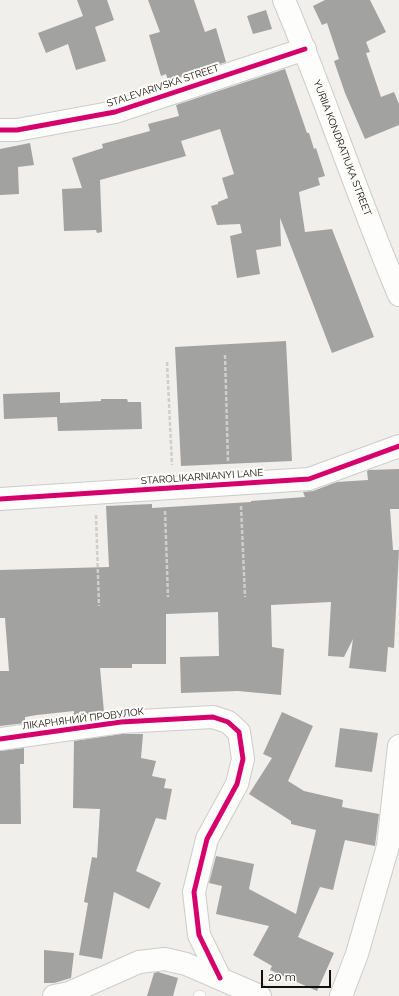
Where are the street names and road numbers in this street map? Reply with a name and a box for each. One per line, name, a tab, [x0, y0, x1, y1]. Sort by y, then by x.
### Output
street label: STALEVARIVSKA STREET	[105, 62, 221, 110]
street label: YURIIA KONDRATIUKA STREET	[310, 78, 374, 218]
street label: STAROLIKARNIANYI LANE	[140, 467, 264, 487]
street label: ЛІКАРНЯНИЙ ПРОВУЛОК	[21, 706, 145, 732]

